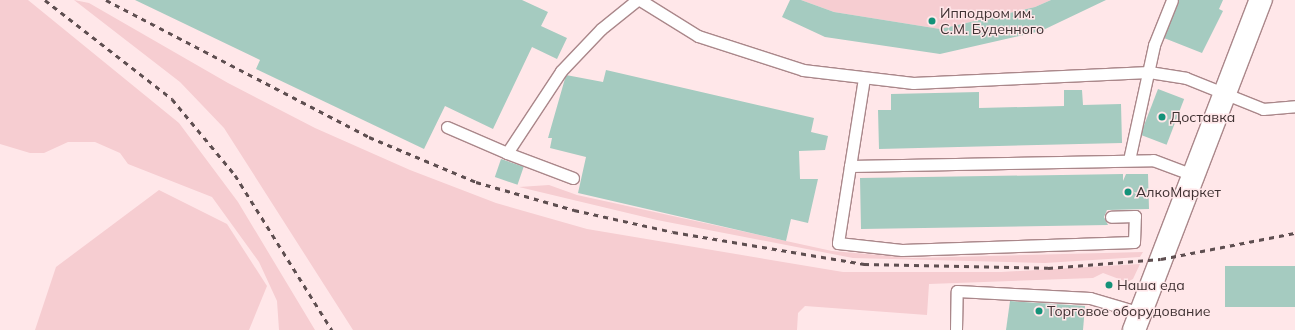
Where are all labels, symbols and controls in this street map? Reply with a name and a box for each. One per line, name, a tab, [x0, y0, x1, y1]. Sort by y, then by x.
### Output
place label: Ипподром им. С.М. Буденного	[940, 5, 1044, 38]
marker: Ипподром им. С.М. Буденного	[927, 16, 937, 26]
place label: Доставка	[1170, 109, 1235, 125]
marker: Доставка	[1157, 112, 1167, 122]
place label: АлкоМаркет	[1136, 184, 1221, 200]
marker: АлкоМаркет	[1123, 187, 1133, 197]
place label: Наша еда	[1117, 277, 1185, 293]
marker: Наша еда	[1104, 280, 1114, 290]
place label: Торговое оборудование	[1047, 303, 1211, 319]
marker: Торговое оборудование	[1034, 306, 1044, 316]

